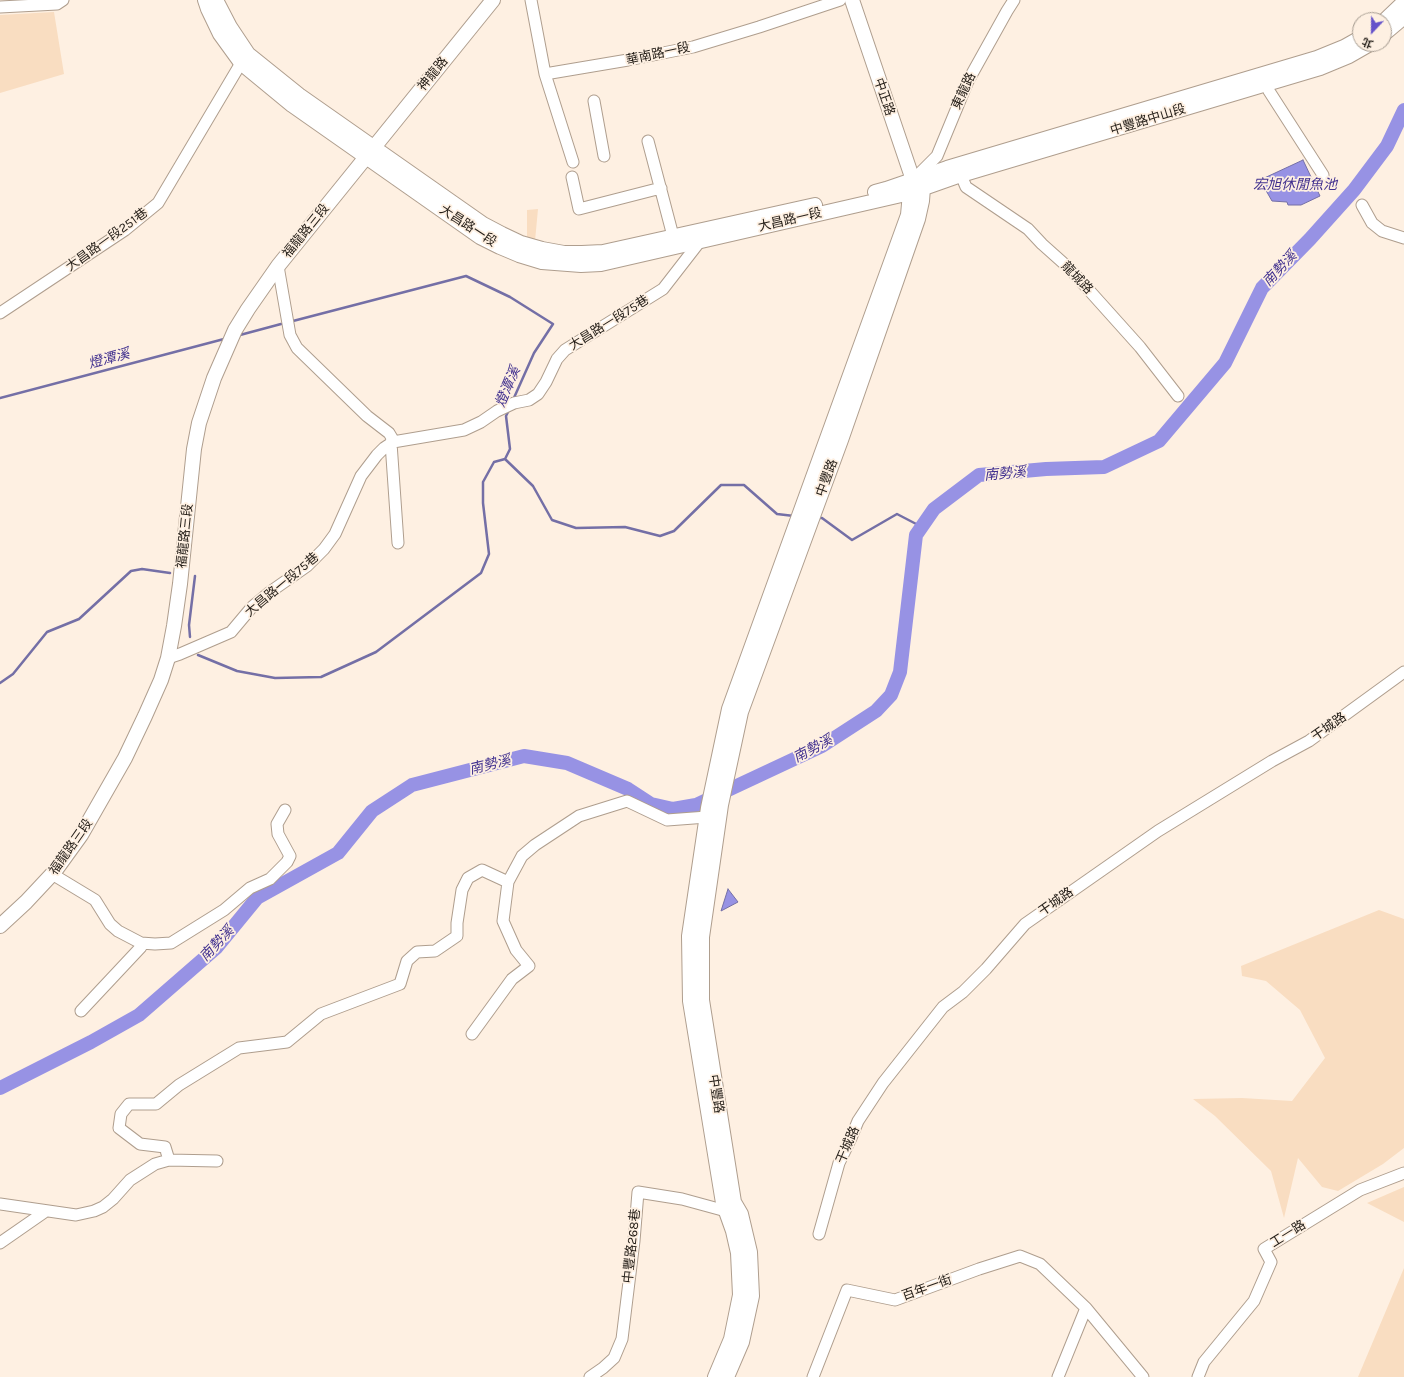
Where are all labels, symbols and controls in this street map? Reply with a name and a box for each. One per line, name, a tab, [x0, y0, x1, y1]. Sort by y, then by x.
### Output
north arrow	[1352, 12, 1392, 52]
text: 北	[1360, 35, 1375, 51]
street label: 華南路一段	[625, 40, 691, 68]
street label: 神龍路	[415, 54, 451, 94]
street label: 東龍路	[949, 70, 979, 112]
street label: 中正路	[870, 76, 898, 118]
street label: 中豐路中山段	[1108, 101, 1188, 139]
water label: 宏旭休閒魚池	[1253, 177, 1337, 193]
street label: 福龍路三段	[279, 201, 333, 261]
street label: 大昌路一段	[436, 202, 500, 250]
street label: 大昌路一段251巷	[63, 205, 151, 275]
street label: 大昌路一段	[757, 205, 823, 235]
water label: 南勢溪	[1260, 248, 1300, 290]
street label: 龍城路	[1058, 259, 1096, 297]
street label: 大昌路一段75巷	[566, 292, 652, 354]
water label: 燈潭溪	[87, 345, 131, 373]
water label: 燈潭溪	[492, 364, 524, 410]
street label: 中豐路	[813, 457, 841, 499]
water label: 南勢溪	[983, 464, 1027, 484]
street label: 福龍路三段	[174, 503, 196, 569]
street label: 大昌路一段75巷	[242, 550, 322, 620]
street label: 干城路	[1309, 709, 1349, 745]
water label: 南勢溪	[791, 732, 835, 766]
water label: 南勢溪	[468, 752, 512, 778]
street label: 福龍路三段	[46, 816, 96, 878]
street label: 干城路	[1036, 884, 1076, 920]
water label: 南勢溪	[197, 923, 237, 965]
street label: 中豐路	[705, 1074, 727, 1114]
street label: 干城路	[833, 1124, 863, 1166]
street label: 中豐路268巷	[620, 1208, 644, 1284]
street label: 工一路	[1267, 1217, 1309, 1251]
street label: 百年一街	[900, 1272, 954, 1304]

